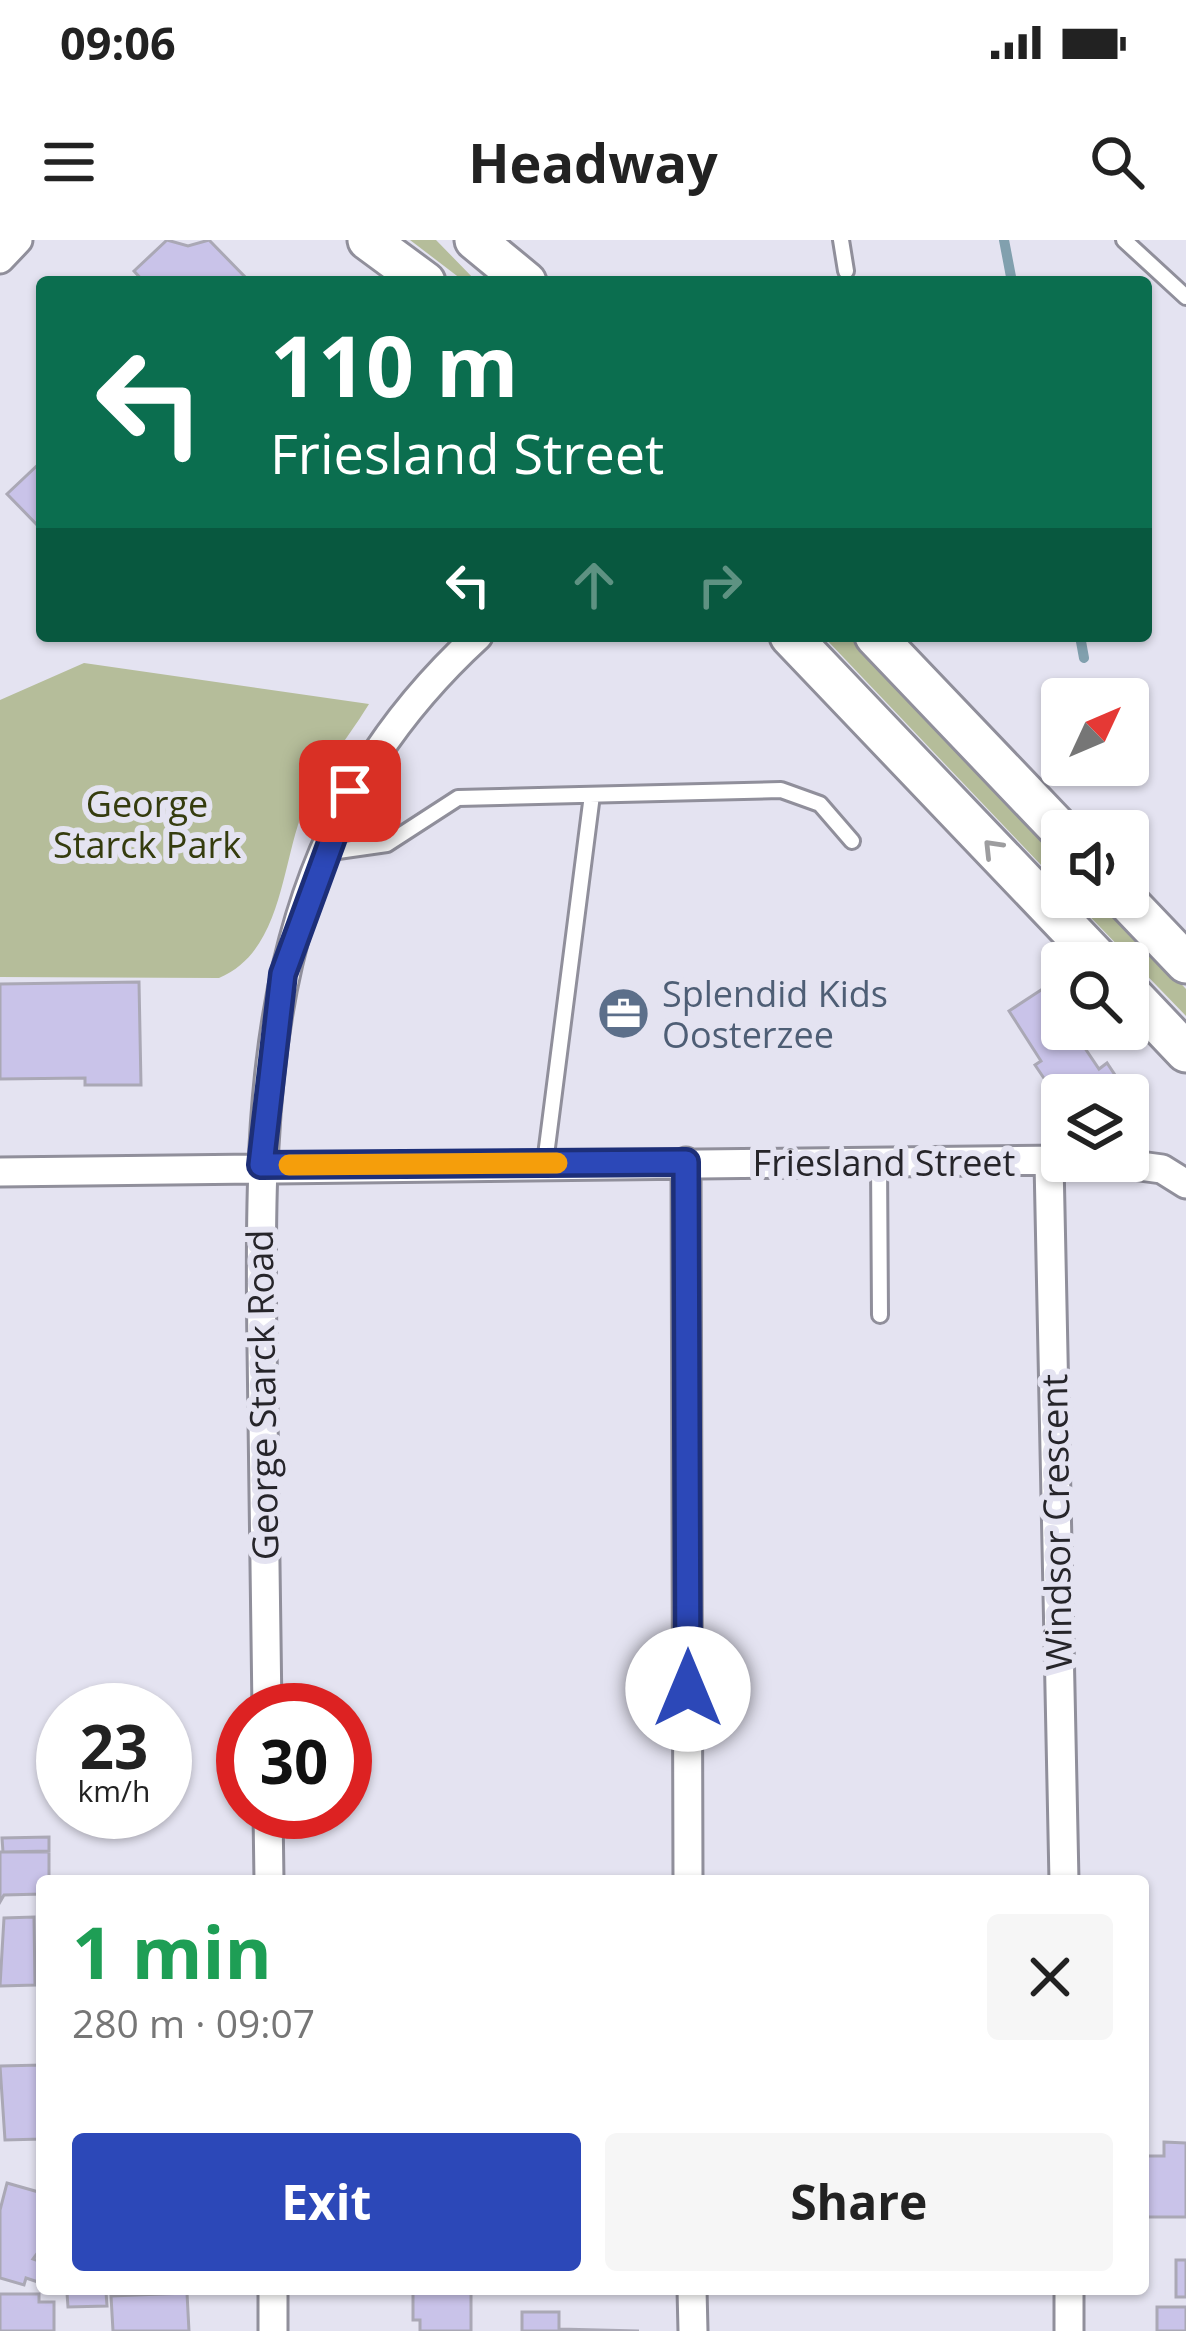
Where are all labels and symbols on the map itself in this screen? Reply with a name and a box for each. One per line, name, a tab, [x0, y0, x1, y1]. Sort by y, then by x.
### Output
north arrow	[1041, 678, 1149, 786]
pin	[299, 740, 401, 842]
park label: George Starck Park	[53, 779, 241, 869]
one-way arrow	[984, 840, 1006, 862]
place label: Splendid Kids Oosterzee	[662, 969, 888, 1059]
office icon: Splendid Kids Oosterzee	[595, 986, 651, 1042]
street label: Friesland Street	[753, 1138, 1015, 1187]
street label: George Starck Road	[235, 1229, 289, 1561]
street label: Windsor Crescent	[1029, 1373, 1083, 1671]
position arrow	[625, 1626, 751, 1752]
speed limit sign: 30	[216, 1683, 372, 1839]

